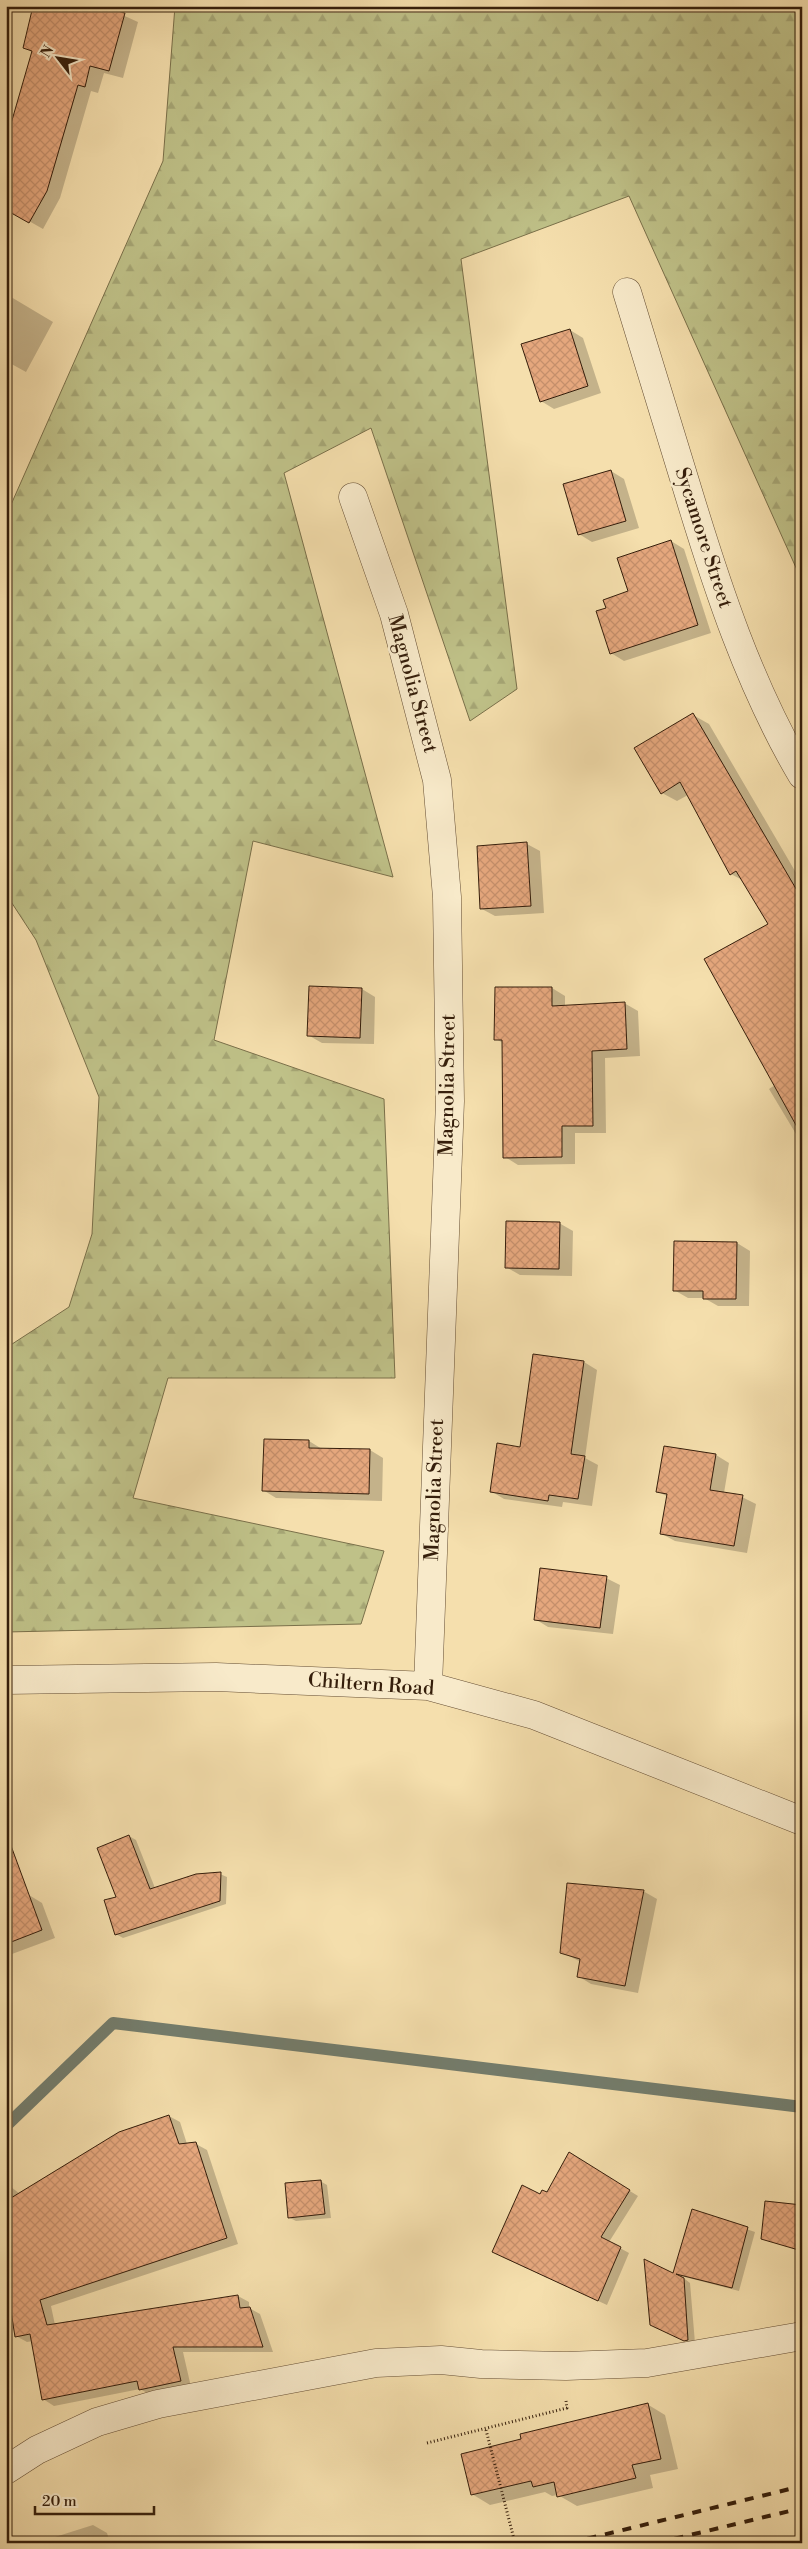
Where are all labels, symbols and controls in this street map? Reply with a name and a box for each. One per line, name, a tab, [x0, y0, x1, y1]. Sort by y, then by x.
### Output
north arrow	[32, 32, 82, 82]
text: N	[37, 42, 58, 61]
street label: Sycamore Street	[668, 465, 738, 611]
street label: Magnolia Street	[381, 612, 443, 756]
street label: Magnolia Street	[434, 1014, 462, 1156]
street label: Magnolia Street	[420, 1418, 450, 1562]
street label: Chiltern Road	[307, 1668, 436, 1702]
scale bar	[35, 2484, 154, 2516]
text: 20 m	[42, 2492, 77, 2511]

